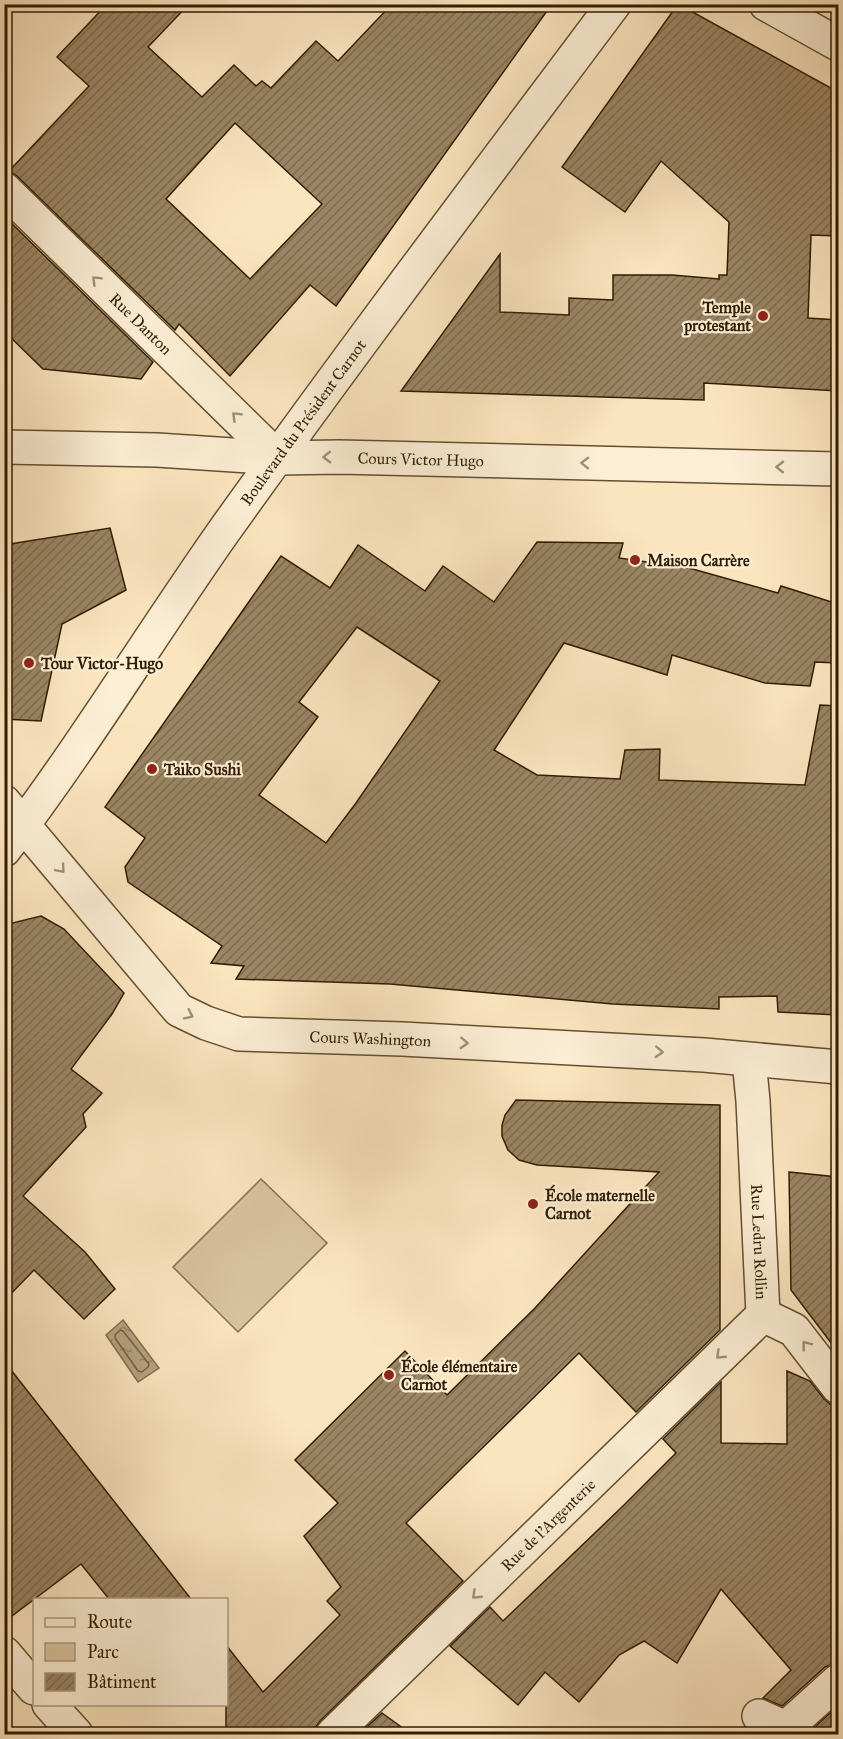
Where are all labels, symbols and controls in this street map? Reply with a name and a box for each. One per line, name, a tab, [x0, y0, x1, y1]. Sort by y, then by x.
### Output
one-way arrow	[93, 277, 104, 288]
street label: Rue Danton	[105, 289, 176, 359]
place label: Temple protestant	[683, 298, 751, 336]
marker: Temple protestant	[756, 309, 770, 323]
street label: Boulevard du Président Carnot	[237, 336, 370, 509]
one-way arrow	[233, 413, 244, 424]
street label: Cours Victor Hugo	[357, 448, 484, 471]
one-way arrow	[323, 451, 332, 463]
one-way arrow	[581, 456, 590, 469]
one-way arrow	[776, 461, 785, 474]
place label: Maison Carrère	[647, 551, 750, 570]
marker: Maison Carrère	[628, 553, 642, 567]
place label: Tour Victor-Hugo	[40, 654, 163, 674]
marker: Tour Victor-Hugo	[22, 656, 36, 670]
place label: Taiko Sushi	[163, 760, 242, 779]
marker: Taiko Sushi	[145, 762, 159, 776]
one-way arrow	[54, 862, 65, 873]
one-way arrow	[182, 1008, 193, 1020]
street label: Cours Washington	[309, 1027, 432, 1051]
one-way arrow	[460, 1036, 469, 1049]
one-way arrow	[654, 1046, 663, 1059]
place label: École maternelle Carnot	[545, 1184, 655, 1223]
street label: Rue Ledru Rollin	[747, 1184, 771, 1300]
marker: École maternelle Carnot	[526, 1197, 540, 1211]
one-way arrow	[802, 1341, 813, 1352]
one-way arrow	[717, 1348, 728, 1359]
place label: École élémentaire Carnot	[401, 1355, 518, 1394]
marker: École élémentaire Carnot	[382, 1368, 396, 1382]
street label: Rue de l'Argenterie	[497, 1475, 600, 1575]
one-way arrow	[472, 1587, 483, 1598]
legend	[33, 1598, 228, 1706]
text: Route	[87, 1611, 132, 1633]
text: Parc	[87, 1641, 119, 1663]
text: Bâtiment	[87, 1671, 157, 1693]

